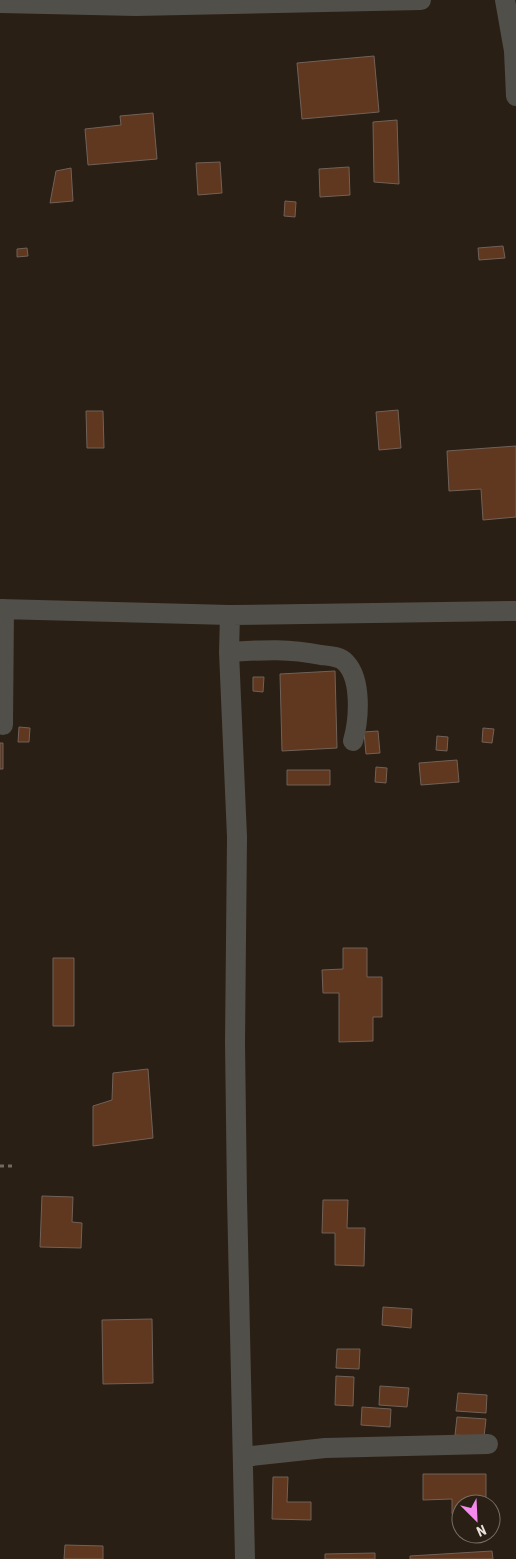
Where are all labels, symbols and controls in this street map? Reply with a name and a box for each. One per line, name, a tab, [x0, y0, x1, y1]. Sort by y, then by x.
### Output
north arrow	[451, 1494, 501, 1544]
text: N	[474, 1522, 488, 1540]

